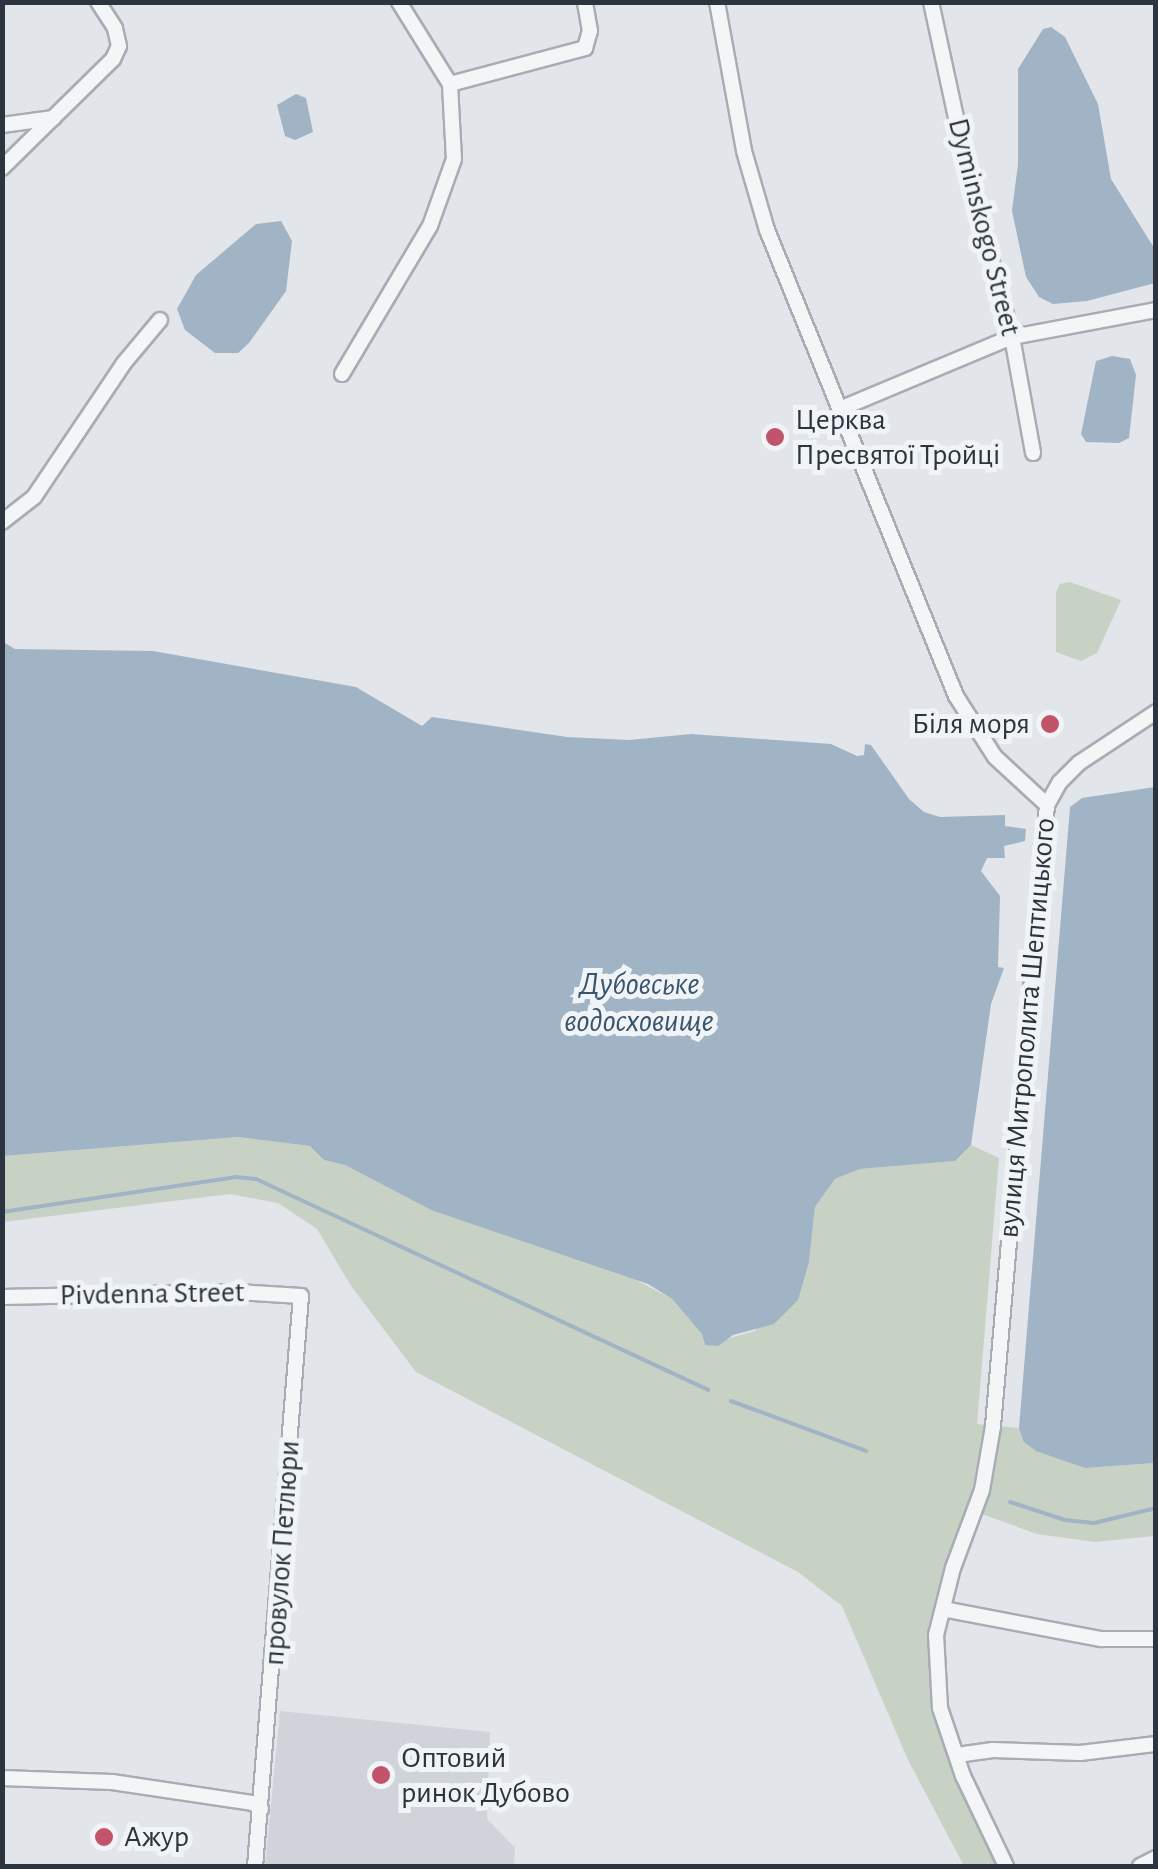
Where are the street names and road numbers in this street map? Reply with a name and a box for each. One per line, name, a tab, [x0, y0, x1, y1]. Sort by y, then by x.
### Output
street label: Dyminskogo Street	[940, 115, 1028, 339]
street label: вулиця Митрополита Шептицького	[991, 816, 1063, 1240]
street label: Pivdenna Street	[59, 1274, 245, 1314]
street label: провулок Петлюри	[256, 1439, 308, 1667]

